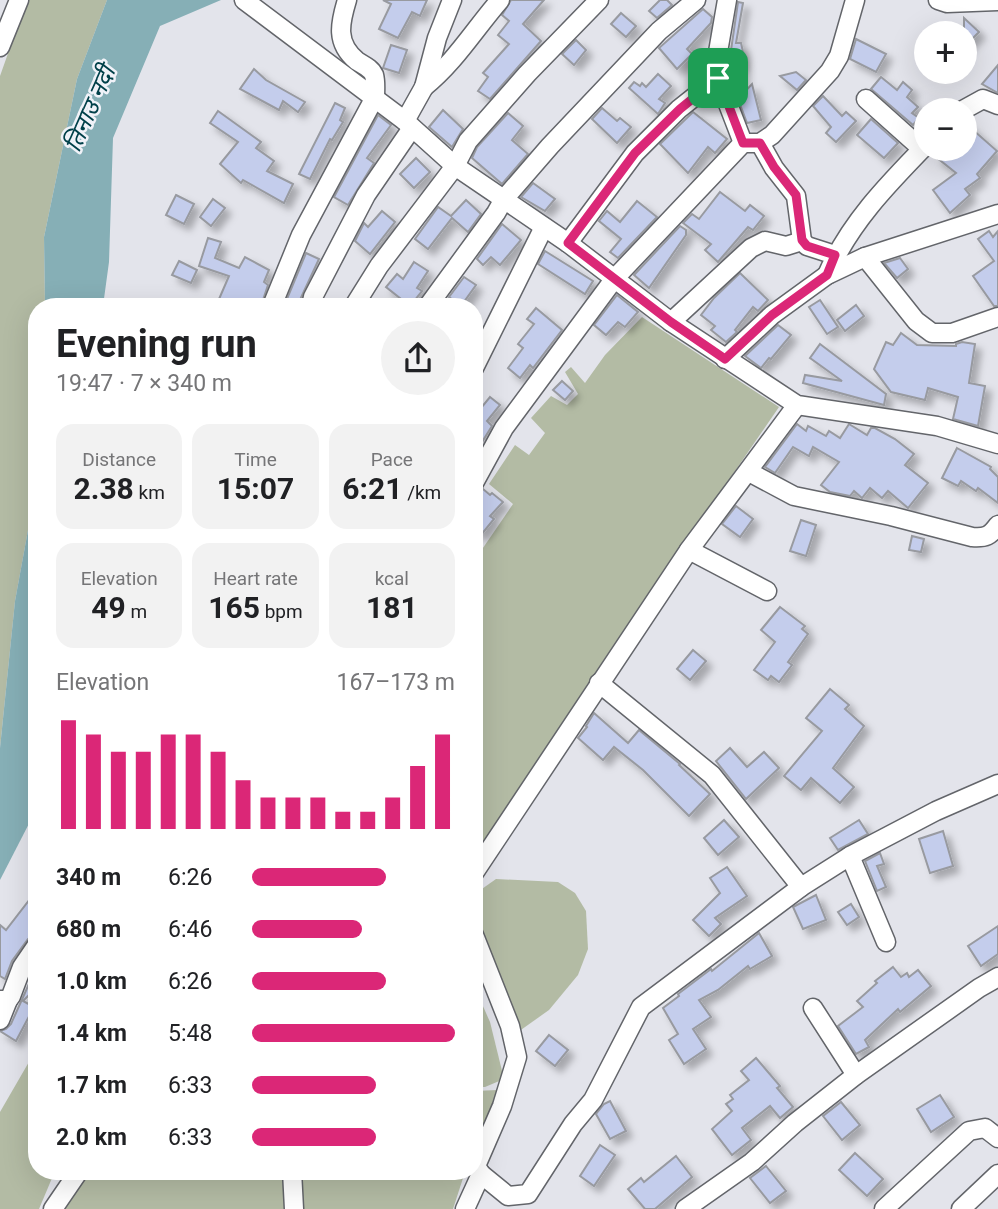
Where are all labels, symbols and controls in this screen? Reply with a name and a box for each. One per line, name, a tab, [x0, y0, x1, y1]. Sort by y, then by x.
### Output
map controls	[914, 21, 977, 161]
button: +	[914, 21, 977, 84]
pin	[688, 48, 748, 108]
water label: तिनाउ नदी	[59, 57, 123, 156]
icon: arrive	[699, 59, 737, 97]
button: −	[914, 98, 977, 161]
button: share	[381, 321, 455, 395]
text: Evening run	[56, 322, 257, 366]
text: 19:47 · 7 × 340 m	[56, 370, 232, 397]
text: Distance	[82, 448, 156, 471]
text: Time	[234, 448, 277, 471]
text: Pace	[371, 448, 413, 471]
text: 2.38	[73, 471, 134, 506]
text: 15:07	[217, 471, 294, 506]
text: 6:21	[342, 471, 402, 506]
text: km	[134, 481, 165, 504]
text: /km	[402, 481, 441, 504]
text: Elevation	[81, 567, 158, 590]
text: Heart rate	[213, 567, 298, 590]
text: kcal	[375, 567, 409, 590]
text: 49	[91, 590, 126, 625]
text: 165	[208, 590, 260, 625]
text: 181	[366, 590, 418, 625]
text: m	[126, 600, 147, 623]
text: bpm	[260, 600, 303, 623]
text: Elevation	[56, 669, 149, 696]
text: 167–173 m	[336, 669, 455, 696]
text: 340 m	[56, 864, 121, 891]
text: 6:26	[168, 864, 212, 891]
text: 680 m	[56, 916, 121, 943]
text: 6:46	[168, 916, 212, 943]
text: 1.0 km	[56, 968, 127, 995]
text: 6:26	[168, 968, 212, 995]
text: 1.4 km	[56, 1020, 127, 1047]
text: 5:48	[168, 1020, 212, 1047]
text: 1.7 km	[56, 1072, 127, 1099]
text: 6:33	[168, 1072, 212, 1099]
text: 2.0 km	[56, 1124, 127, 1151]
text: 6:33	[168, 1124, 212, 1151]

